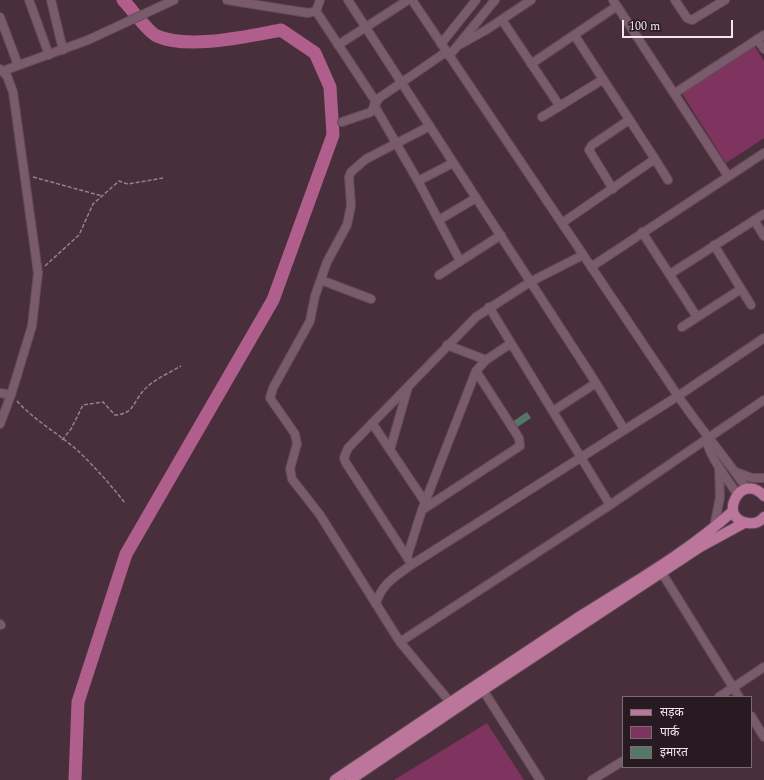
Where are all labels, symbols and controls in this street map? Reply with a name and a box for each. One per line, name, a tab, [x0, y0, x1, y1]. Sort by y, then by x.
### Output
scale bar	[624, 12, 735, 38]
text: 100 m	[629, 17, 660, 36]
legend	[622, 696, 752, 768]
text: सड़क	[660, 703, 684, 722]
text: पार्क	[660, 723, 679, 742]
text: इमारत	[660, 743, 688, 762]

